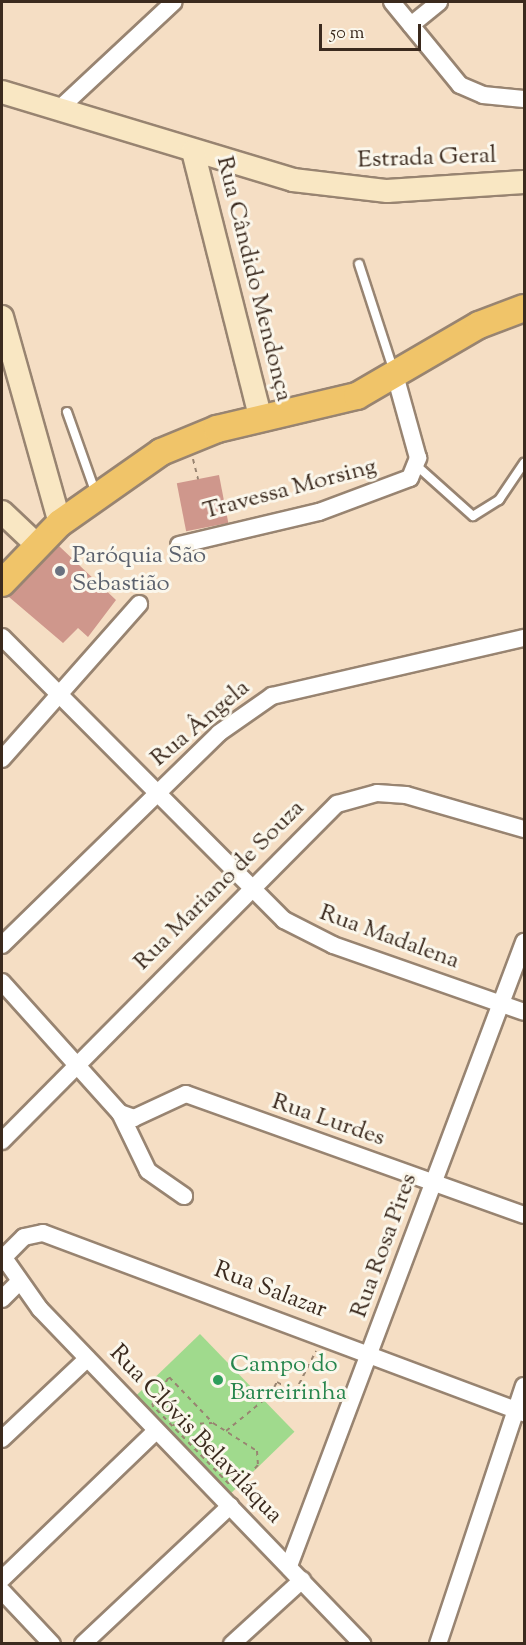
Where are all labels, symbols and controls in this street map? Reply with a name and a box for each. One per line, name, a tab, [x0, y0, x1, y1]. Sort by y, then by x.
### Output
scale bar	[322, 12, 424, 50]
text: 50 m	[330, 21, 364, 47]
street label: Estrada Geral	[357, 142, 497, 176]
street label: Rua Cândido Mendonça	[209, 154, 297, 404]
street label: Travessa Morsing	[200, 453, 380, 527]
place label: Paróquia São Sebastião	[72, 543, 206, 599]
marker: Paróquia São Sebastião	[53, 564, 67, 578]
street label: Rua Ângela	[146, 674, 256, 774]
street label: Rua Mariano de Souza	[129, 795, 311, 977]
street label: Rua Madalena	[315, 899, 463, 977]
street label: Rua Lurdes	[268, 1088, 388, 1154]
street label: Rua Rosa Pires	[346, 1170, 424, 1322]
street label: Rua Salazar	[210, 1256, 330, 1326]
street label: Rua Clóvis Belaviláqua	[102, 1340, 288, 1530]
place label: Campo do Barreirinha	[230, 1352, 347, 1408]
marker: Campo do Barreirinha	[211, 1373, 225, 1387]

